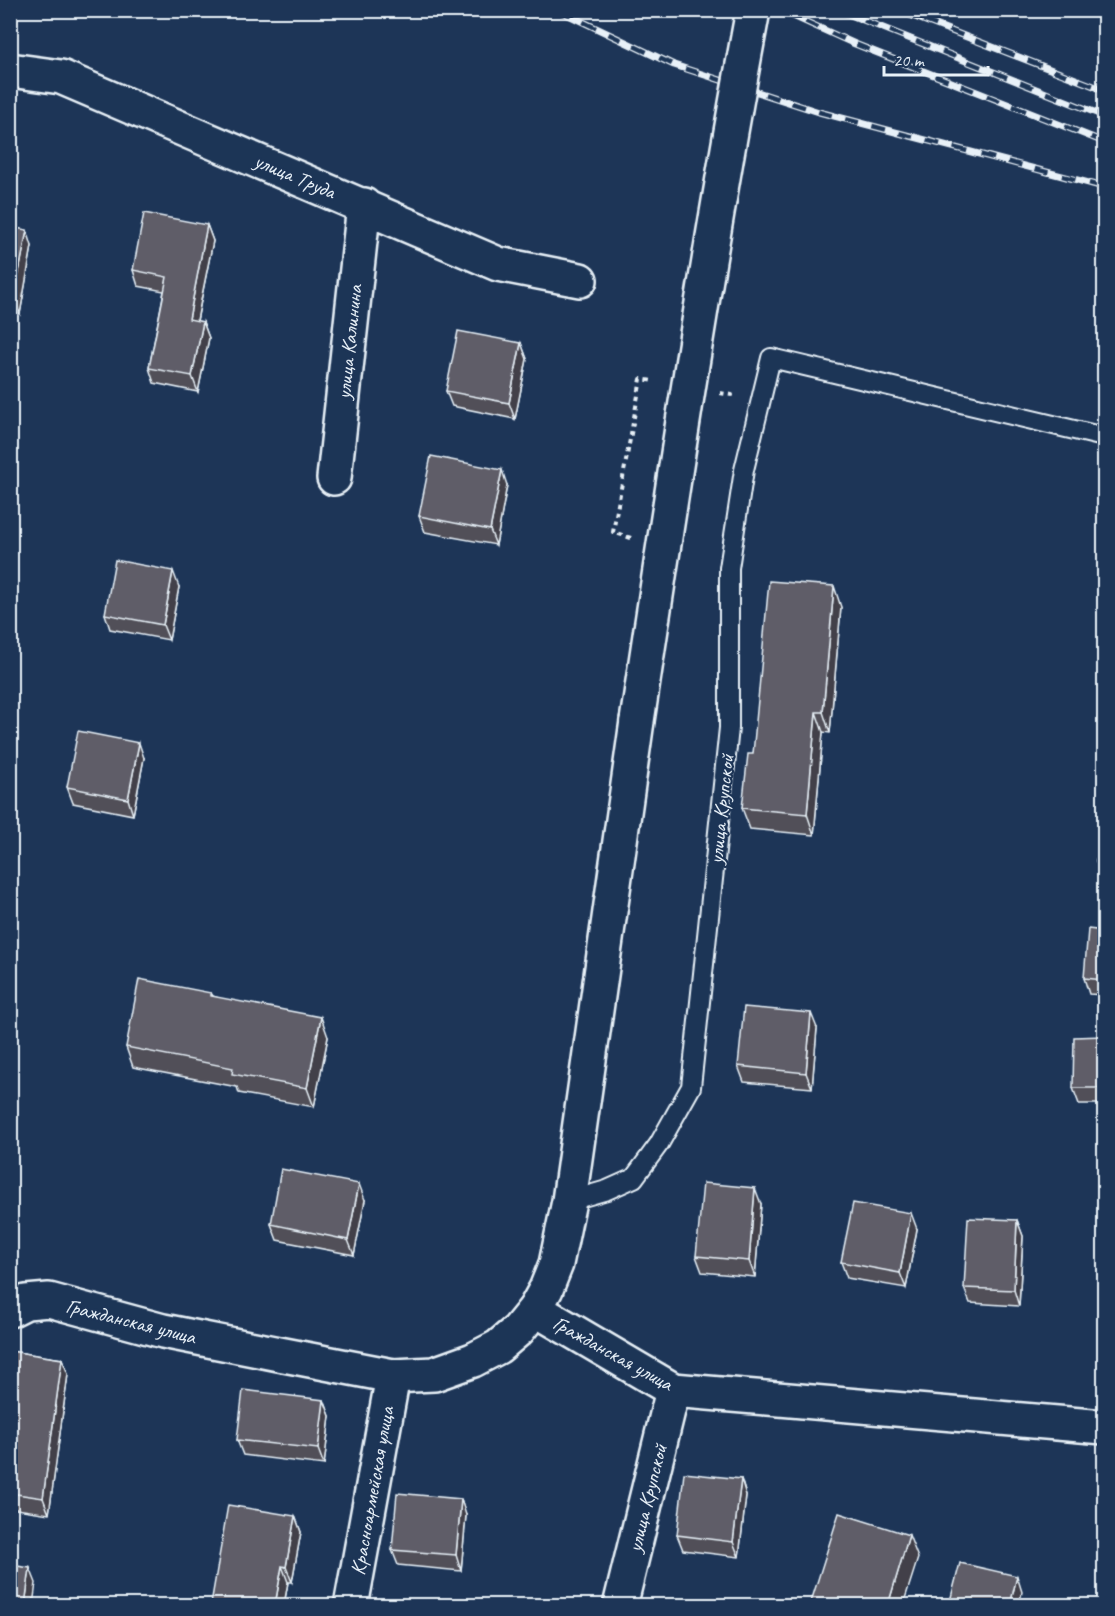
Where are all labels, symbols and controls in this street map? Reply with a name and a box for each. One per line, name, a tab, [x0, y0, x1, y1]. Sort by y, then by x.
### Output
scale bar	[884, 39, 988, 77]
text: 20 m	[893, 49, 926, 71]
street label: улица Труда	[249, 147, 341, 205]
street label: улица Калинина	[330, 282, 368, 402]
street label: улица Крупской	[702, 752, 740, 867]
street label: Гражданская улица	[63, 1292, 200, 1350]
street label: Гражданская улица	[549, 1309, 679, 1397]
street label: Красноармейская улица	[344, 1403, 400, 1577]
street label: улица Крупской	[621, 1440, 673, 1557]

